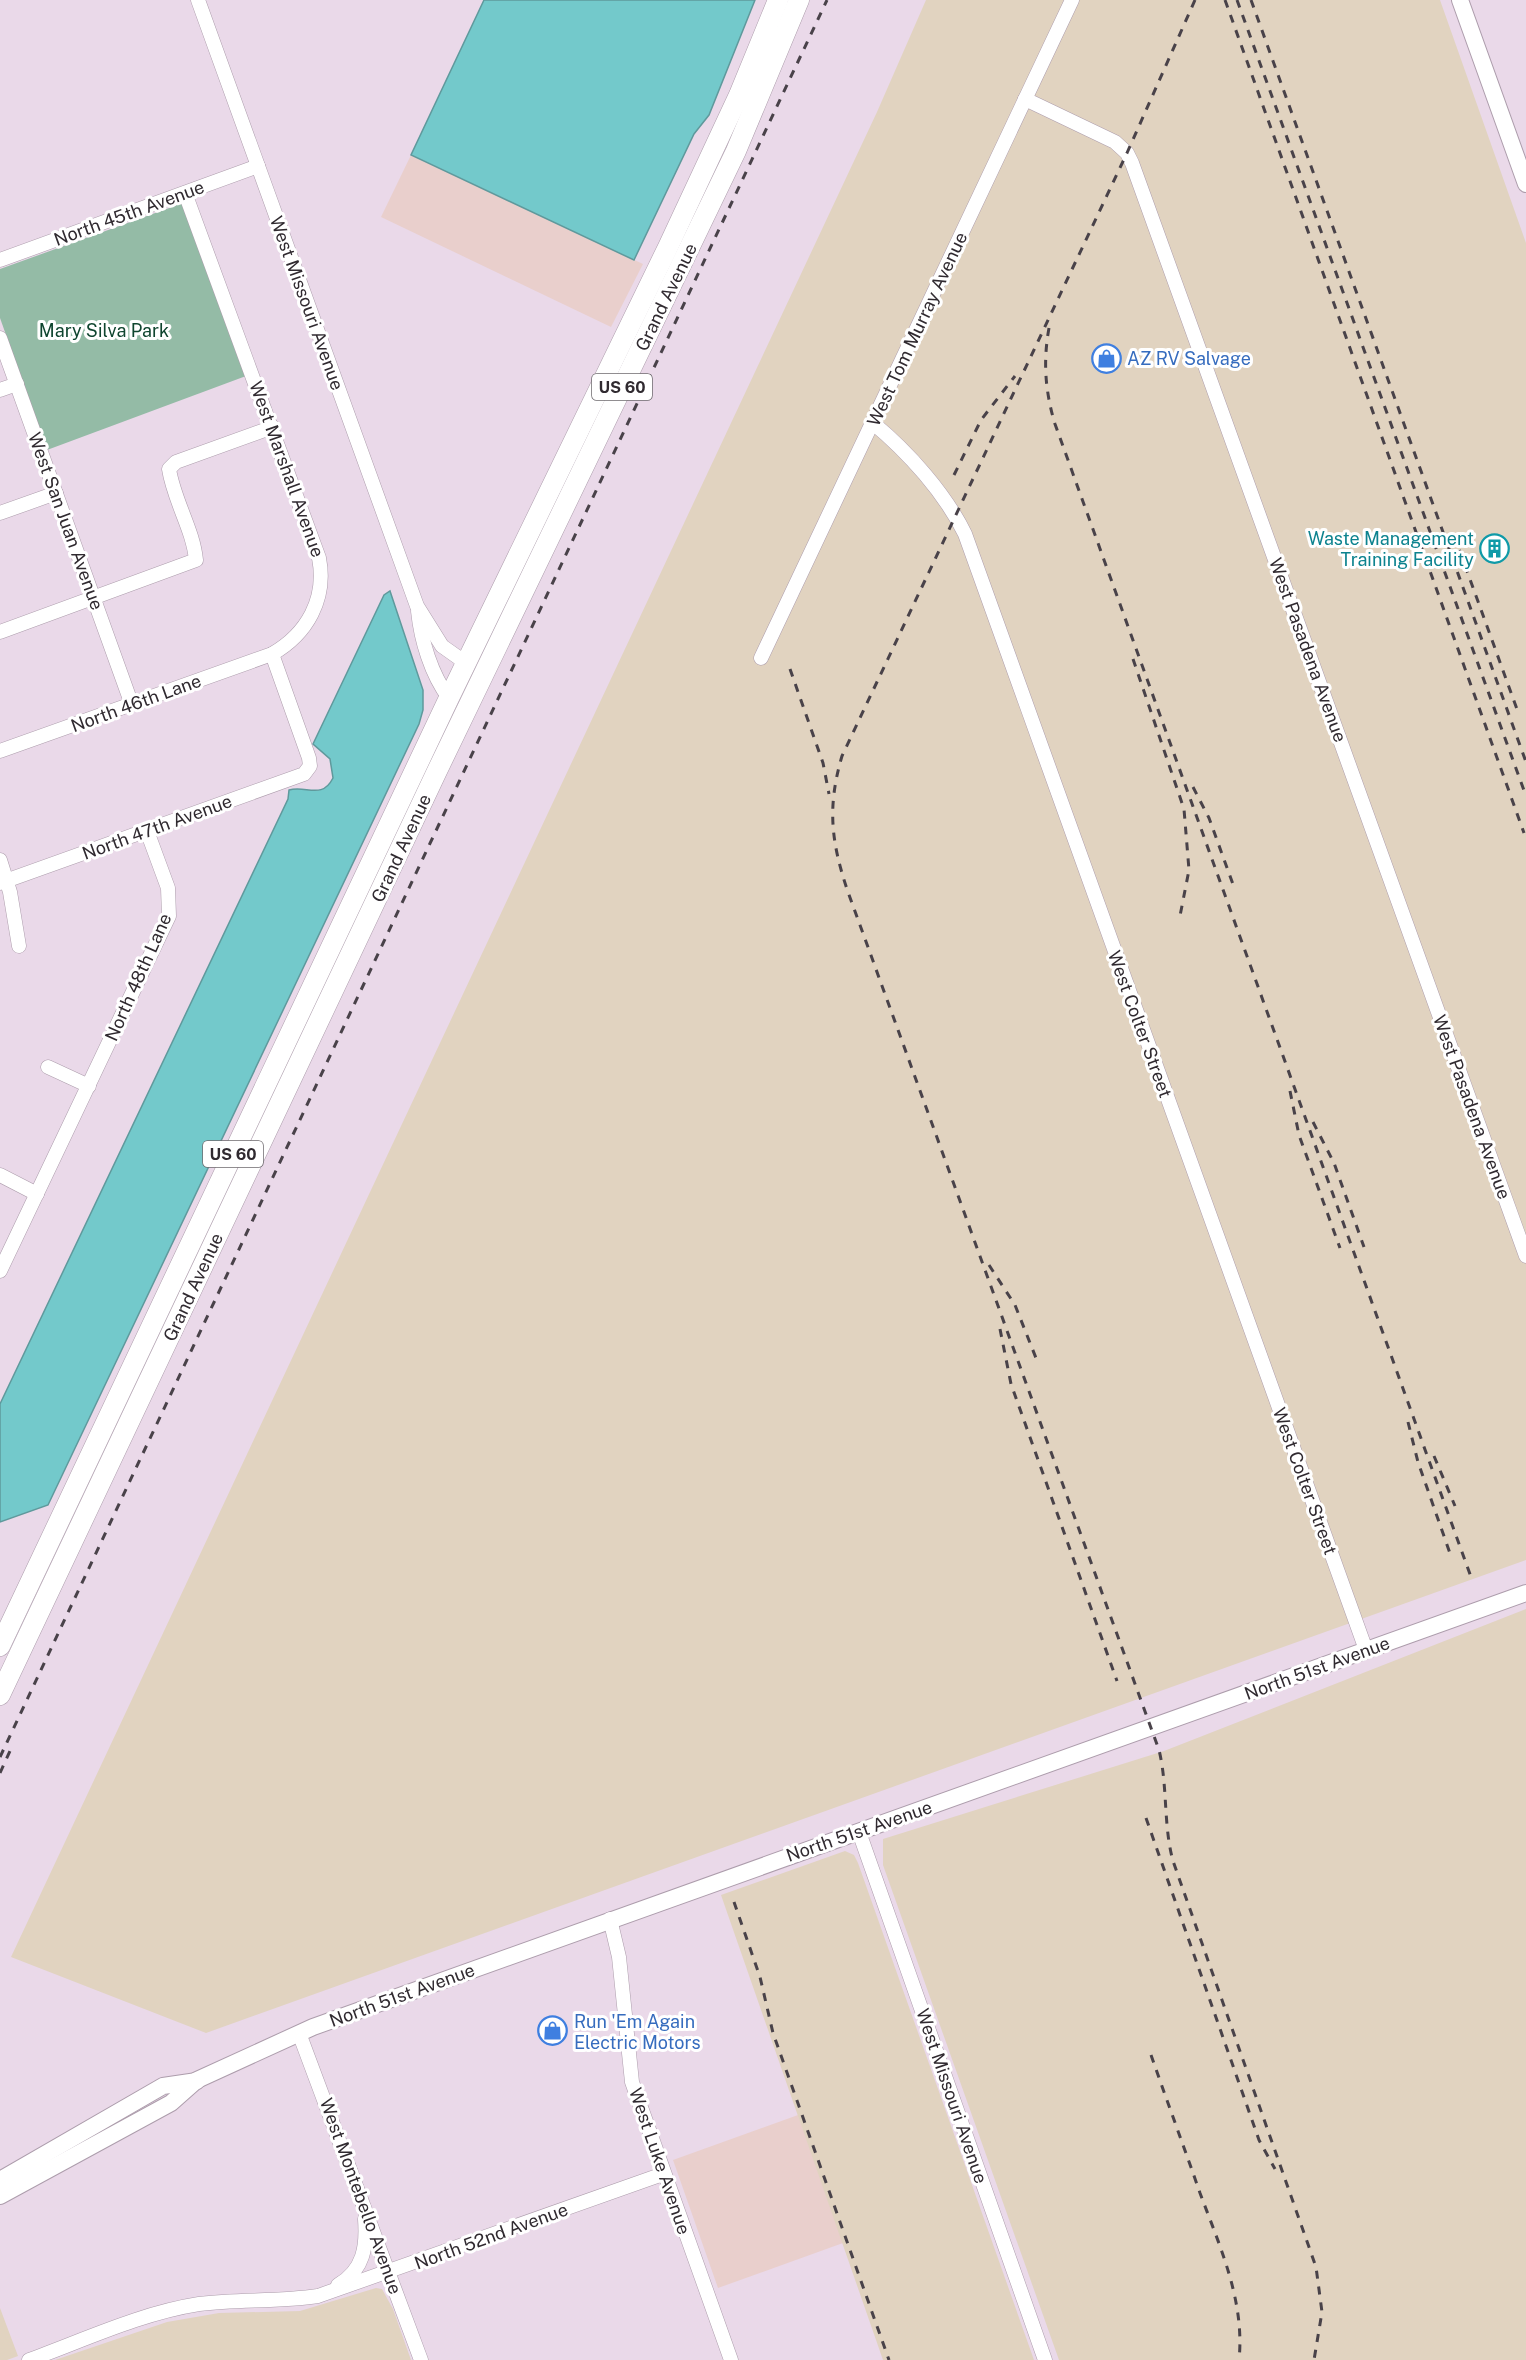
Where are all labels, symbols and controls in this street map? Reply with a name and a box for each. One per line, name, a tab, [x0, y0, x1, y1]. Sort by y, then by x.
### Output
street label: North 45th Avenue	[51, 176, 207, 250]
street label: West Missouri Avenue	[266, 213, 348, 393]
street label: West Tom Murray Avenue	[863, 228, 971, 430]
street label: Grand Avenue	[631, 240, 701, 354]
park label: Mary Silva Park	[39, 320, 169, 341]
shop icon: AZ RV Salvage	[1090, 342, 1122, 374]
place label: AZ RV Salvage	[1127, 348, 1251, 369]
road number: US 60	[592, 374, 652, 400]
street label: West Marshall Avenue	[245, 378, 329, 560]
street label: West San Juan Avenue	[24, 429, 108, 613]
place label: Waste Management Training Facility	[1308, 528, 1474, 570]
building icon: Waste Management Training Facility	[1479, 532, 1511, 564]
street label: West Pasadena Avenue	[1265, 555, 1351, 745]
street label: North 46th Lane	[68, 670, 204, 736]
street label: North 47th Avenue	[79, 790, 235, 864]
street label: Grand Avenue	[367, 790, 435, 906]
street label: North 48th Lane	[100, 910, 176, 1044]
street label: West Colter Street	[1104, 948, 1176, 1100]
street label: West Pasadena Avenue	[1429, 1012, 1515, 1202]
road number: US 60	[203, 1141, 263, 1167]
street label: Grand Avenue	[159, 1229, 227, 1345]
street label: West Colter Street	[1269, 1405, 1341, 1557]
street label: North 51st Avenue	[1241, 1632, 1393, 1704]
street label: North 51st Avenue	[783, 1796, 935, 1866]
street label: North 51st Avenue	[326, 1959, 478, 2031]
street label: West Missouri Avenue	[912, 2006, 992, 2186]
place label: Run 'Em Again Electric Motors	[574, 2011, 701, 2053]
shop icon: Run 'Em Again Electric Motors	[537, 2015, 569, 2047]
street label: West Luke Avenue	[625, 2085, 695, 2237]
street label: West Montebello Avenue	[316, 2095, 406, 2297]
street label: North 52nd Avenue	[411, 2198, 571, 2274]

